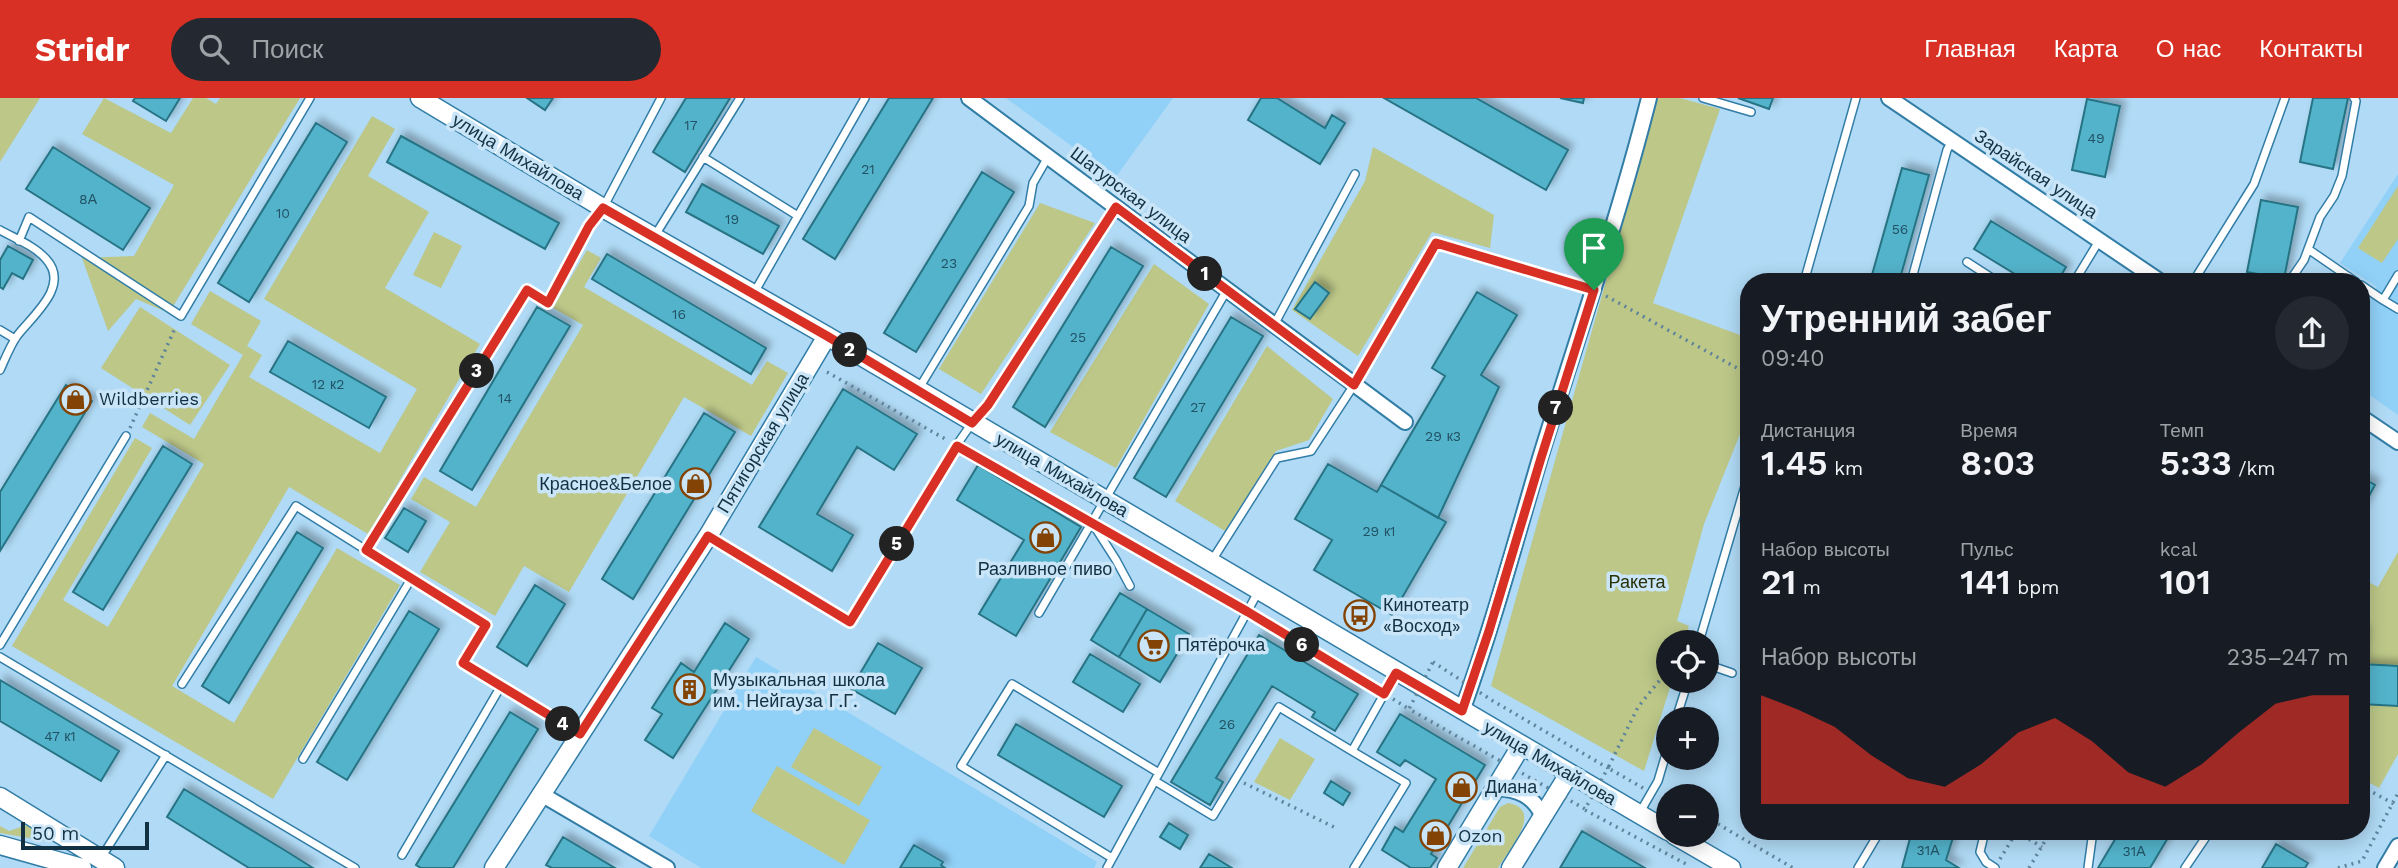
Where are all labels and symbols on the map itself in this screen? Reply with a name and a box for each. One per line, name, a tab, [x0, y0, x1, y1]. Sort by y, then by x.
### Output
street label: улица Михайлова	[449, 109, 589, 205]
house number: 17	[684, 117, 698, 133]
street label: Зарайская улица	[1971, 125, 2102, 223]
house number: 49	[2087, 130, 2105, 146]
street label: Шатурская улица	[1067, 142, 1197, 248]
house number: 21	[861, 161, 875, 177]
house number: 8А	[79, 191, 98, 207]
house number: 10	[276, 205, 290, 221]
house number: 19	[725, 211, 739, 227]
pin	[1564, 218, 1624, 290]
house number: 56	[1892, 221, 1908, 237]
house number: 23	[941, 255, 957, 271]
pin: 1	[1188, 256, 1222, 292]
house number: 16	[672, 306, 686, 322]
house number: 25	[1070, 329, 1086, 345]
pin: 2	[832, 332, 868, 368]
pin: 3	[460, 354, 494, 388]
street label: Пятигорская улица	[712, 368, 813, 517]
house number: 12 к2	[312, 376, 344, 392]
shop icon: Wildberries	[59, 382, 93, 416]
place label: Wildberries	[99, 388, 199, 409]
house number: 14	[498, 390, 512, 406]
pin: 7	[1538, 390, 1574, 426]
house number: 27	[1190, 399, 1206, 415]
street label: улица Михайлова	[992, 428, 1133, 522]
house number: 29 к3	[1425, 428, 1461, 444]
shop icon: Красное&Белое	[678, 467, 712, 501]
place label: Красное&Белое	[539, 473, 672, 494]
shop icon: Разливное пиво	[1028, 521, 1062, 555]
house number: 29 к1	[1362, 523, 1396, 539]
pin: 5	[880, 526, 914, 562]
place label: Разливное пиво	[978, 558, 1112, 579]
park label: Ракета	[1609, 571, 1666, 592]
place label: Кинотеатр «Восход»	[1383, 594, 1469, 636]
bus stop icon: Кинотеатр «Восход»	[1343, 598, 1377, 632]
supermarket icon: Пятёрочка	[1137, 628, 1171, 662]
pin: 6	[1284, 628, 1320, 662]
place label: Пятёрочка	[1177, 634, 1266, 655]
place label: Музыкальная школа им. Нейгауза Г.Г.	[713, 669, 886, 711]
building icon: Музыкальная школа им. Нейгауза Г.Г.	[673, 673, 707, 707]
pin: 4	[546, 706, 580, 742]
house number: 26	[1219, 716, 1235, 732]
street label: улица Михайлова	[1480, 716, 1621, 810]
house number: 47 к1	[44, 728, 76, 744]
shop icon: Диана	[1445, 770, 1479, 804]
place label: Диана	[1485, 776, 1538, 797]
scale bar	[21, 819, 149, 851]
shop icon: Ozon	[1418, 819, 1452, 853]
place label: Ozon	[1458, 825, 1503, 846]
house number: 31А	[1917, 842, 1940, 858]
house number: 31А	[2123, 843, 2146, 859]

